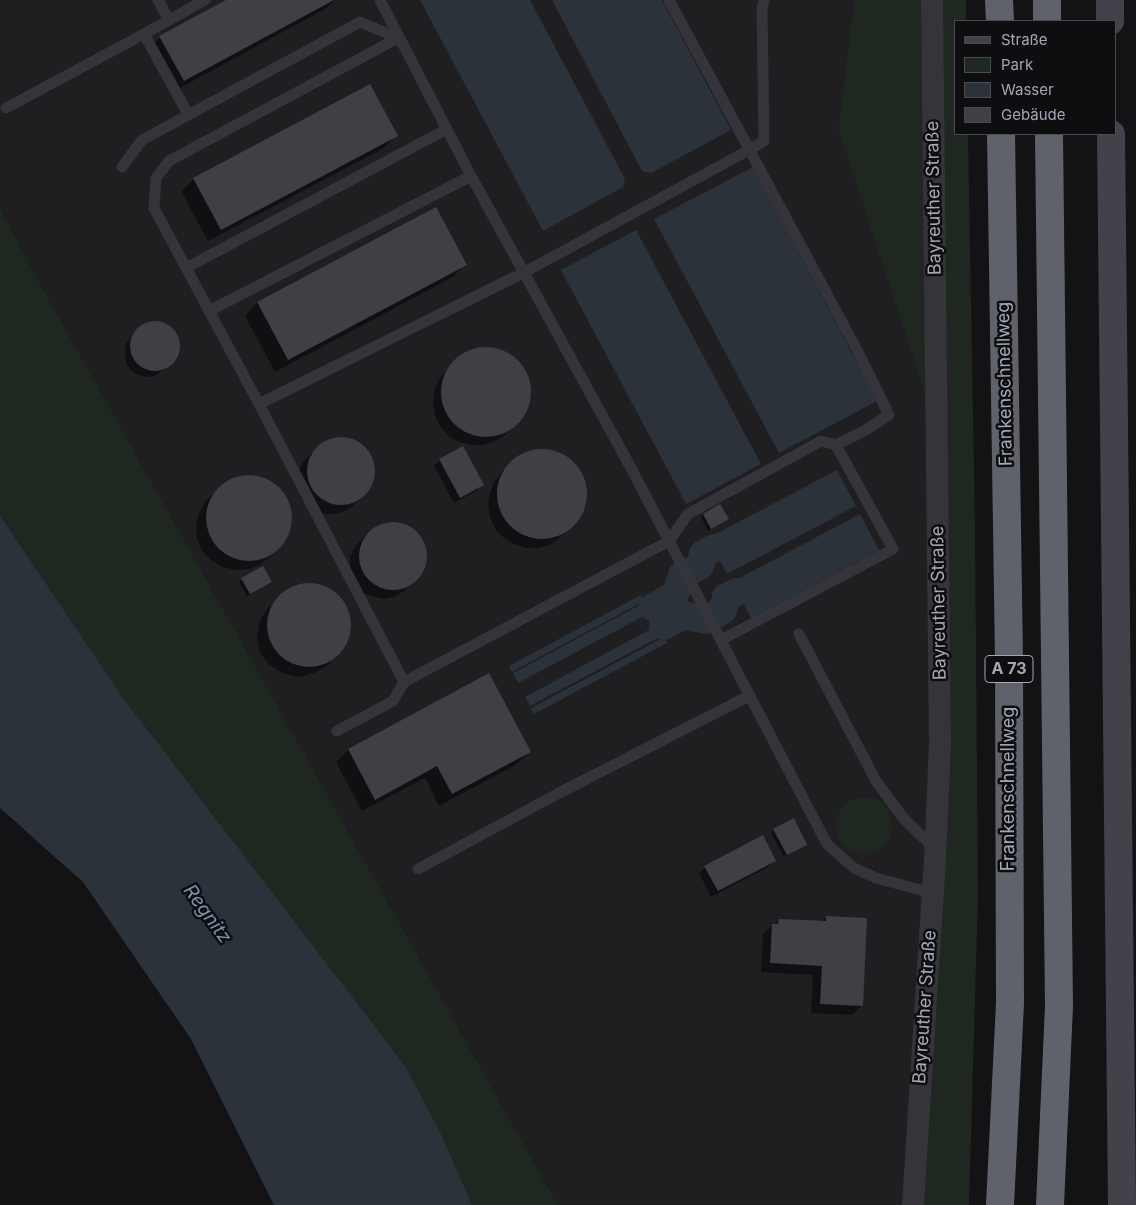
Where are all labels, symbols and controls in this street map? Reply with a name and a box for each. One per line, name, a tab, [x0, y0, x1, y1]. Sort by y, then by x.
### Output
legend	[954, 20, 1116, 135]
text: Straße	[1001, 30, 1048, 49]
text: Park	[1001, 55, 1033, 74]
text: Wasser	[1001, 80, 1054, 99]
text: Gebäude	[1001, 105, 1066, 124]
street label: Bayreuther Straße	[922, 121, 946, 275]
street label: Frankenschnellweg	[993, 302, 1017, 466]
street label: Bayreuther Straße	[927, 526, 951, 680]
road number: A 73	[985, 656, 1033, 682]
street label: Frankenschnellweg	[998, 707, 1020, 871]
water label: Regnitz	[178, 880, 236, 948]
street label: Bayreuther Straße	[909, 929, 941, 1085]

